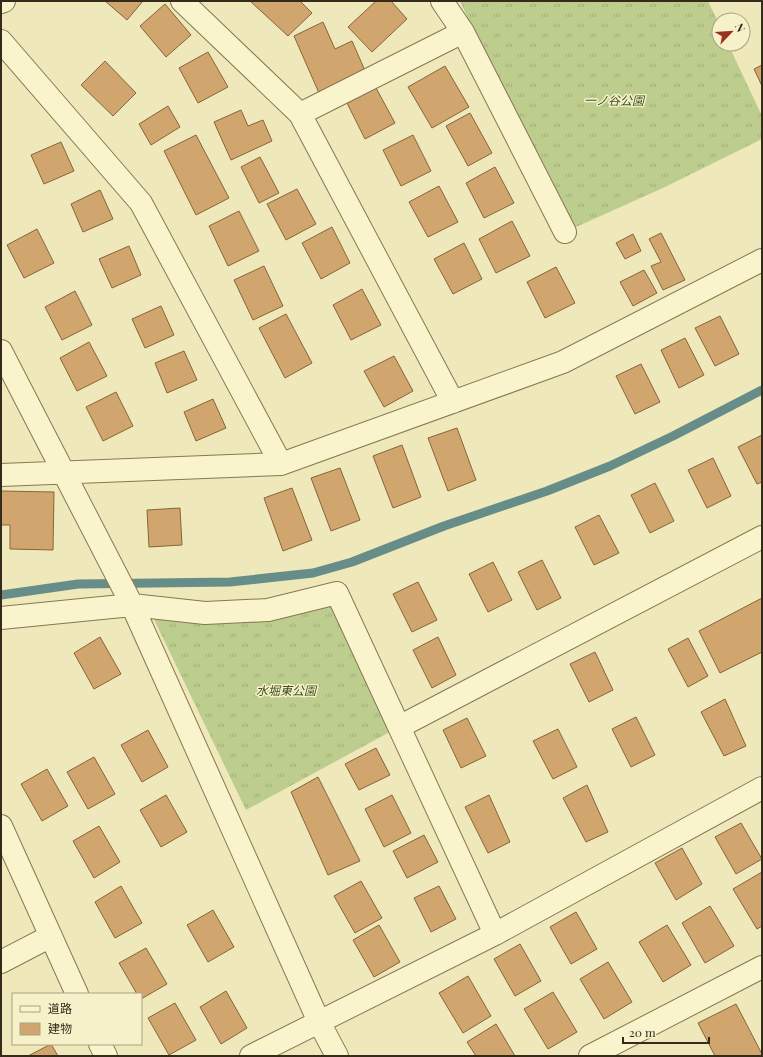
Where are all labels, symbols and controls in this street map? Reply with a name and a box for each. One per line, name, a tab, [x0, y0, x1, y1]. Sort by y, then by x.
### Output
north arrow	[711, 12, 751, 52]
text: N	[732, 21, 749, 34]
park label: 一ノ谷公園	[584, 92, 646, 108]
park label: 水堀東公園	[256, 682, 318, 698]
legend	[12, 993, 142, 1045]
text: 道路	[48, 1000, 72, 1016]
scale bar	[623, 1019, 709, 1045]
text: 建物	[48, 1020, 72, 1036]
text: 20 m	[629, 1024, 656, 1040]

